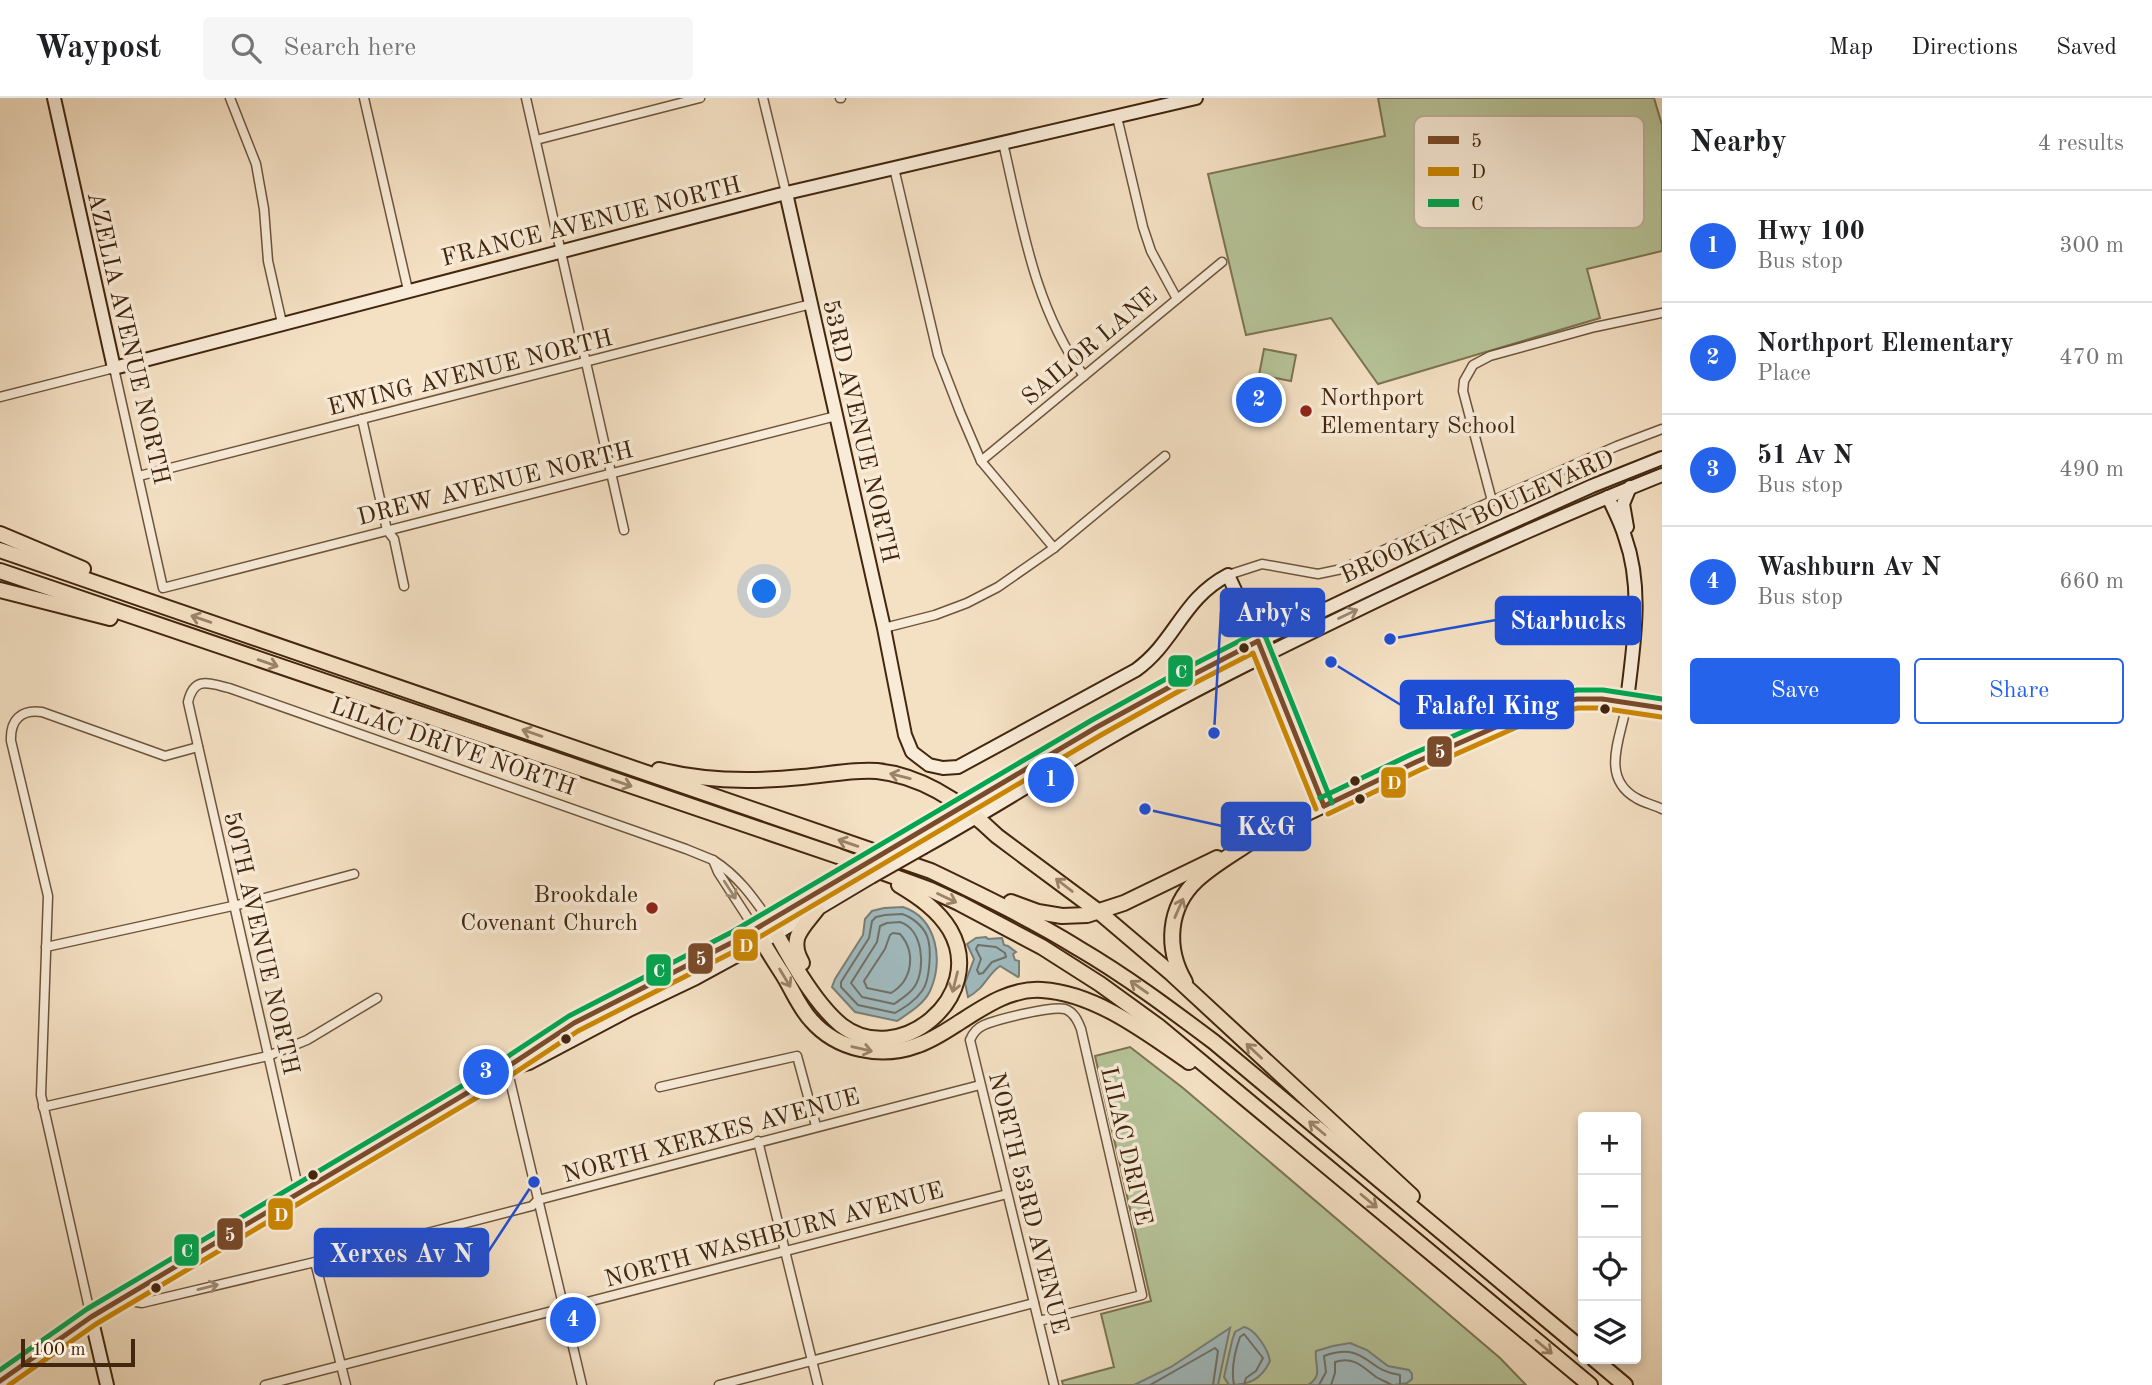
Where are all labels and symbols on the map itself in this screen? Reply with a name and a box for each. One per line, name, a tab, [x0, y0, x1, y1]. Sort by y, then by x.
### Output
legend	[1414, 116, 1644, 228]
text: 5	[1471, 133, 1482, 152]
text: D	[1471, 164, 1486, 183]
street label: FRANCE AVENUE NORTH	[439, 174, 744, 272]
street label: AZELIA AVENUE NORTH	[82, 190, 172, 487]
text: C	[1471, 196, 1484, 215]
street label: SAILOR LANE	[1018, 284, 1162, 411]
street label: 53RD AVENUE NORTH	[817, 298, 901, 565]
street label: EWING AVENUE NORTH	[326, 327, 615, 421]
pin: 2	[1236, 374, 1282, 426]
place label: Northport Elementary School	[1320, 387, 1515, 439]
marker: Northport Elementary School	[1298, 403, 1314, 419]
street label: DREW AVENUE NORTH	[355, 439, 636, 531]
street label: BROOKLYN BOULEVARD	[1338, 447, 1618, 589]
your location	[747, 574, 781, 608]
callout: Arby's	[1221, 589, 1324, 636]
callout: Starbucks	[1496, 597, 1640, 644]
text: Arby's	[1235, 601, 1311, 627]
one-way arrow	[1337, 607, 1359, 620]
text: Starbucks	[1510, 609, 1626, 635]
one-way arrow	[190, 612, 212, 624]
unlabelled marker	[1237, 641, 1251, 655]
line badge: C	[1167, 654, 1194, 688]
one-way arrow	[256, 658, 278, 670]
text: C	[1175, 664, 1187, 683]
callout: Falafel King	[1401, 681, 1573, 728]
text: Falafel King	[1415, 694, 1560, 720]
street label: LILAC DRIVE NORTH	[327, 695, 578, 801]
unlabelled marker	[1598, 702, 1612, 716]
one-way arrow	[521, 726, 543, 738]
line badge: 5	[1426, 735, 1453, 768]
text: 5	[1434, 744, 1446, 763]
pin: 1	[1028, 754, 1074, 806]
line badge: D	[1380, 766, 1407, 799]
one-way arrow	[889, 769, 912, 782]
unlabelled marker	[1348, 774, 1362, 788]
text: D	[1387, 775, 1401, 794]
one-way arrow	[611, 778, 633, 790]
unlabelled marker	[1353, 792, 1367, 806]
callout: K&G	[1222, 803, 1310, 850]
street label: 50TH AVENUE NORTH	[218, 810, 302, 1077]
text: K&G	[1236, 815, 1296, 841]
one-way arrow	[838, 836, 860, 848]
one-way arrow	[1056, 878, 1074, 893]
one-way arrow	[723, 879, 737, 899]
place label: Brookdale Covenant Church	[460, 884, 638, 936]
one-way arrow	[936, 891, 957, 905]
one-way arrow	[1173, 898, 1186, 919]
marker: Brookdale Covenant Church	[644, 900, 660, 916]
line badge: D	[732, 928, 759, 962]
text: D	[739, 938, 753, 957]
line badge: 5	[687, 942, 714, 975]
text: 5	[695, 951, 707, 970]
line badge: C	[645, 953, 672, 987]
text: C	[653, 963, 665, 982]
one-way arrow	[778, 967, 792, 987]
one-way arrow	[948, 970, 961, 993]
one-way arrow	[1129, 980, 1149, 994]
unlabelled marker	[559, 1032, 573, 1046]
one-way arrow	[1246, 1042, 1263, 1059]
one-way arrow	[851, 1043, 873, 1056]
pin: 3	[463, 1046, 509, 1098]
street label: LILAC DRIVE	[1095, 1065, 1155, 1228]
street label: NORTH 53RD AVENUE	[983, 1070, 1071, 1337]
street label: NORTH XERXES AVENUE	[560, 1086, 863, 1188]
one-way arrow	[1308, 1120, 1326, 1136]
unlabelled marker	[306, 1168, 320, 1182]
street label: NORTH WASHBURN AVENUE	[602, 1179, 947, 1293]
one-way arrow	[1359, 1193, 1377, 1209]
line badge: D	[267, 1197, 294, 1231]
text: D	[274, 1207, 288, 1226]
line badge: 5	[216, 1217, 244, 1251]
text: 5	[224, 1227, 236, 1246]
callout: Xerxes Av N	[315, 1229, 488, 1276]
line badge: C	[173, 1233, 200, 1267]
text: Xerxes Av N	[329, 1242, 473, 1268]
text: C	[181, 1243, 193, 1262]
one-way arrow	[196, 1280, 219, 1293]
unlabelled marker	[149, 1281, 163, 1295]
pin: 4	[550, 1294, 596, 1346]
scale bar	[21, 1336, 135, 1368]
one-way arrow	[1534, 1339, 1552, 1355]

